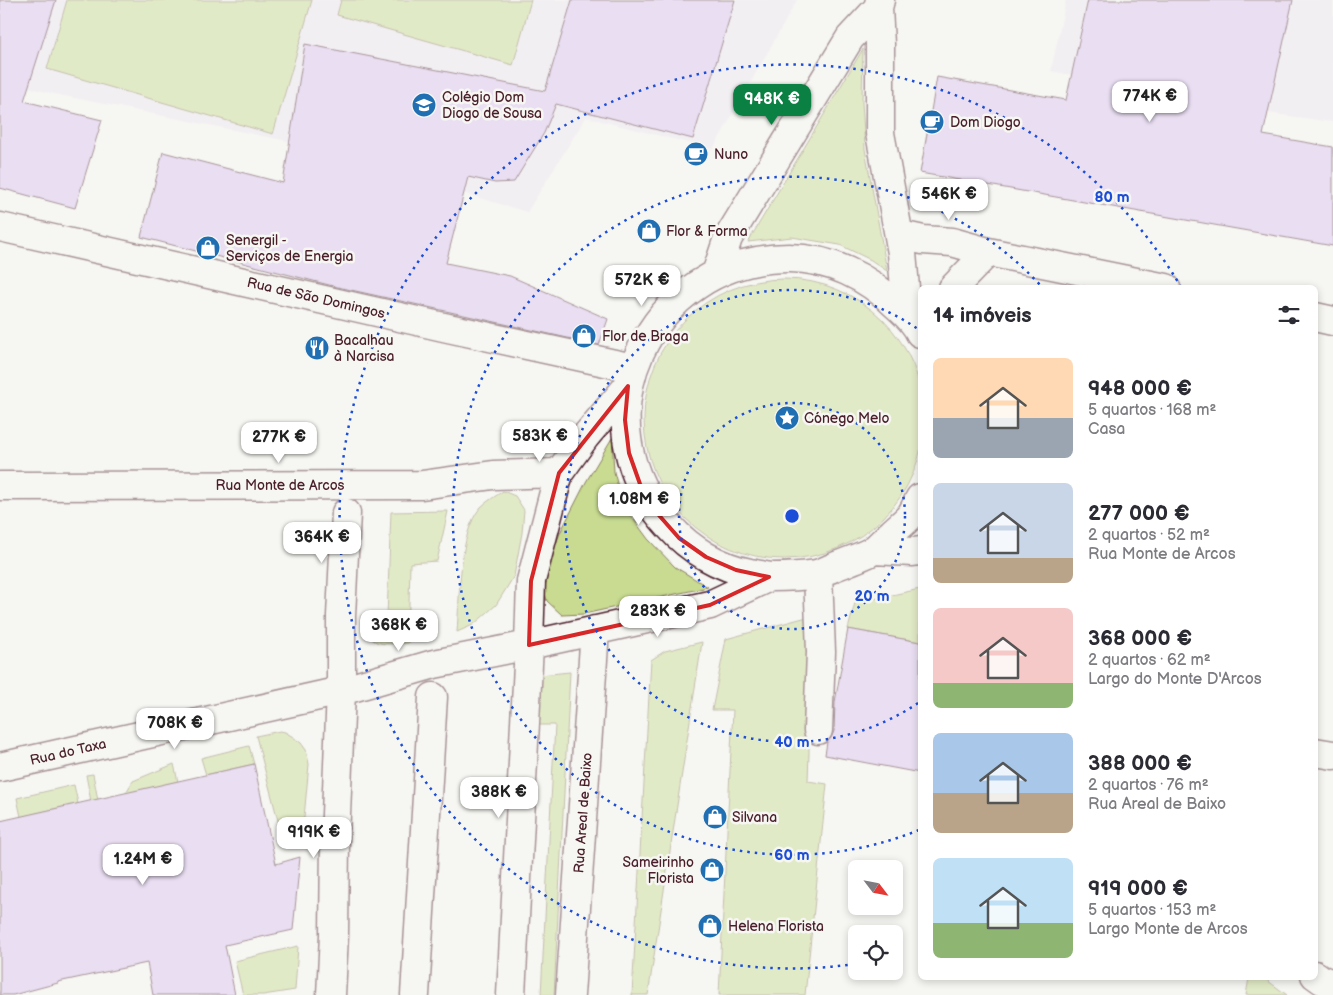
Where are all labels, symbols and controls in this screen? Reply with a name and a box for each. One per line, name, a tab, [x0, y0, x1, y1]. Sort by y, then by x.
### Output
pin: 774K €	[1109, 80, 1191, 123]
pin: 948K €	[731, 84, 813, 126]
text: 774K €	[1123, 87, 1177, 106]
place label: Colégio Dom Diogo de Sousa	[442, 89, 542, 122]
text: 948K €	[744, 90, 800, 109]
school or university icon: Colégio Dom Diogo de Sousa	[411, 92, 437, 118]
cafe icon: Dom Diogo	[919, 109, 945, 135]
place label: Dom Diogo	[950, 114, 1021, 131]
cafe icon: Nuno	[683, 141, 709, 167]
place label: Nuno	[714, 146, 748, 163]
pin: 546K €	[908, 178, 990, 221]
text: 546K €	[921, 185, 977, 204]
text: 80 m	[1094, 188, 1130, 207]
shop icon: Flor & Forma	[636, 218, 662, 244]
place label: Flor & Forma	[666, 223, 748, 240]
place label: Senergil - Serviços de Energia	[226, 232, 354, 265]
shop icon: Senergil - Serviços de Energia	[195, 235, 221, 261]
pin: 572K €	[601, 264, 683, 307]
text: 572K €	[615, 271, 669, 290]
street label: Rua de São Domingos	[245, 274, 387, 322]
icon: filters	[1275, 301, 1303, 329]
text: 14 imóveis	[933, 303, 1032, 328]
shop icon: Flor de Braga	[571, 323, 597, 349]
place label: Flor de Braga	[602, 328, 689, 345]
place label: Bacalhau à Narcisa	[334, 332, 395, 365]
restaurant icon: Bacalhau à Narcisa	[304, 335, 330, 361]
text: 948 000 €	[1088, 376, 1192, 401]
icon: home	[973, 378, 1033, 438]
text: 5 quartos · 168 m²	[1088, 401, 1216, 420]
place icon: Cónego Melo	[774, 405, 800, 431]
place label: Cónego Melo	[804, 410, 889, 427]
pin: 583K €	[499, 420, 581, 463]
text: Casa	[1088, 420, 1125, 439]
pin: 277K €	[238, 422, 320, 464]
text: 583K €	[512, 427, 568, 446]
text: 277K €	[252, 428, 306, 447]
street label: Rua Monte de Arcos	[215, 477, 345, 494]
pin: 1.08M €	[593, 484, 685, 526]
text: 1.08M €	[609, 490, 669, 509]
text: 277 000 €	[1088, 501, 1190, 526]
icon: home	[973, 503, 1033, 563]
centre of rings	[783, 507, 801, 525]
pin: 364K €	[281, 522, 363, 564]
text: 2 quartos · 52 m²	[1088, 526, 1210, 545]
text: 364K €	[294, 528, 350, 547]
text: Rua Monte de Arcos	[1088, 545, 1236, 564]
text: 20 m	[855, 587, 890, 606]
pin: 283K €	[617, 596, 699, 638]
text: 283K €	[630, 602, 686, 621]
pin: 368K €	[358, 610, 440, 652]
text: 368K €	[371, 616, 427, 635]
text: 368 000 €	[1088, 626, 1192, 651]
icon: home	[973, 628, 1033, 688]
text: 2 quartos · 62 m²	[1088, 651, 1211, 670]
text: Largo do Monte D'Arcos	[1088, 670, 1262, 689]
pin: 708K €	[134, 708, 216, 750]
text: 708K €	[147, 714, 203, 733]
text: 40 m	[774, 733, 810, 752]
street label: Rua do Taxa	[28, 735, 108, 769]
text: 388 000 €	[1088, 751, 1192, 776]
street label: Rua Areal de Baixo	[570, 752, 596, 874]
icon: home	[973, 753, 1033, 813]
pin: 388K €	[458, 776, 540, 819]
text: 2 quartos · 76 m²	[1088, 776, 1209, 795]
text: 388K €	[471, 783, 527, 802]
text: Rua Areal de Baixo	[1088, 795, 1226, 814]
shop icon: Silvana	[702, 804, 728, 830]
place label: Silvana	[732, 809, 777, 826]
pin: 919K €	[273, 816, 355, 859]
text: 919K €	[288, 823, 340, 842]
pin: 1.24M €	[97, 844, 189, 886]
text: 60 m	[774, 846, 810, 865]
text: 1.24M €	[114, 850, 172, 869]
place label: Sameirinho Florista	[623, 854, 694, 887]
shop icon: Sameirinho Florista	[699, 857, 725, 883]
north arrow	[848, 860, 902, 915]
map controls	[848, 860, 903, 980]
text: 919 000 €	[1088, 876, 1188, 901]
icon: home	[973, 878, 1033, 938]
text: 5 quartos · 153 m²	[1088, 901, 1216, 920]
shop icon: Helena Florista	[697, 913, 723, 939]
place label: Helena Florista	[728, 918, 824, 935]
text: Largo Monte de Arcos	[1088, 920, 1248, 939]
button: locate	[848, 925, 903, 980]

